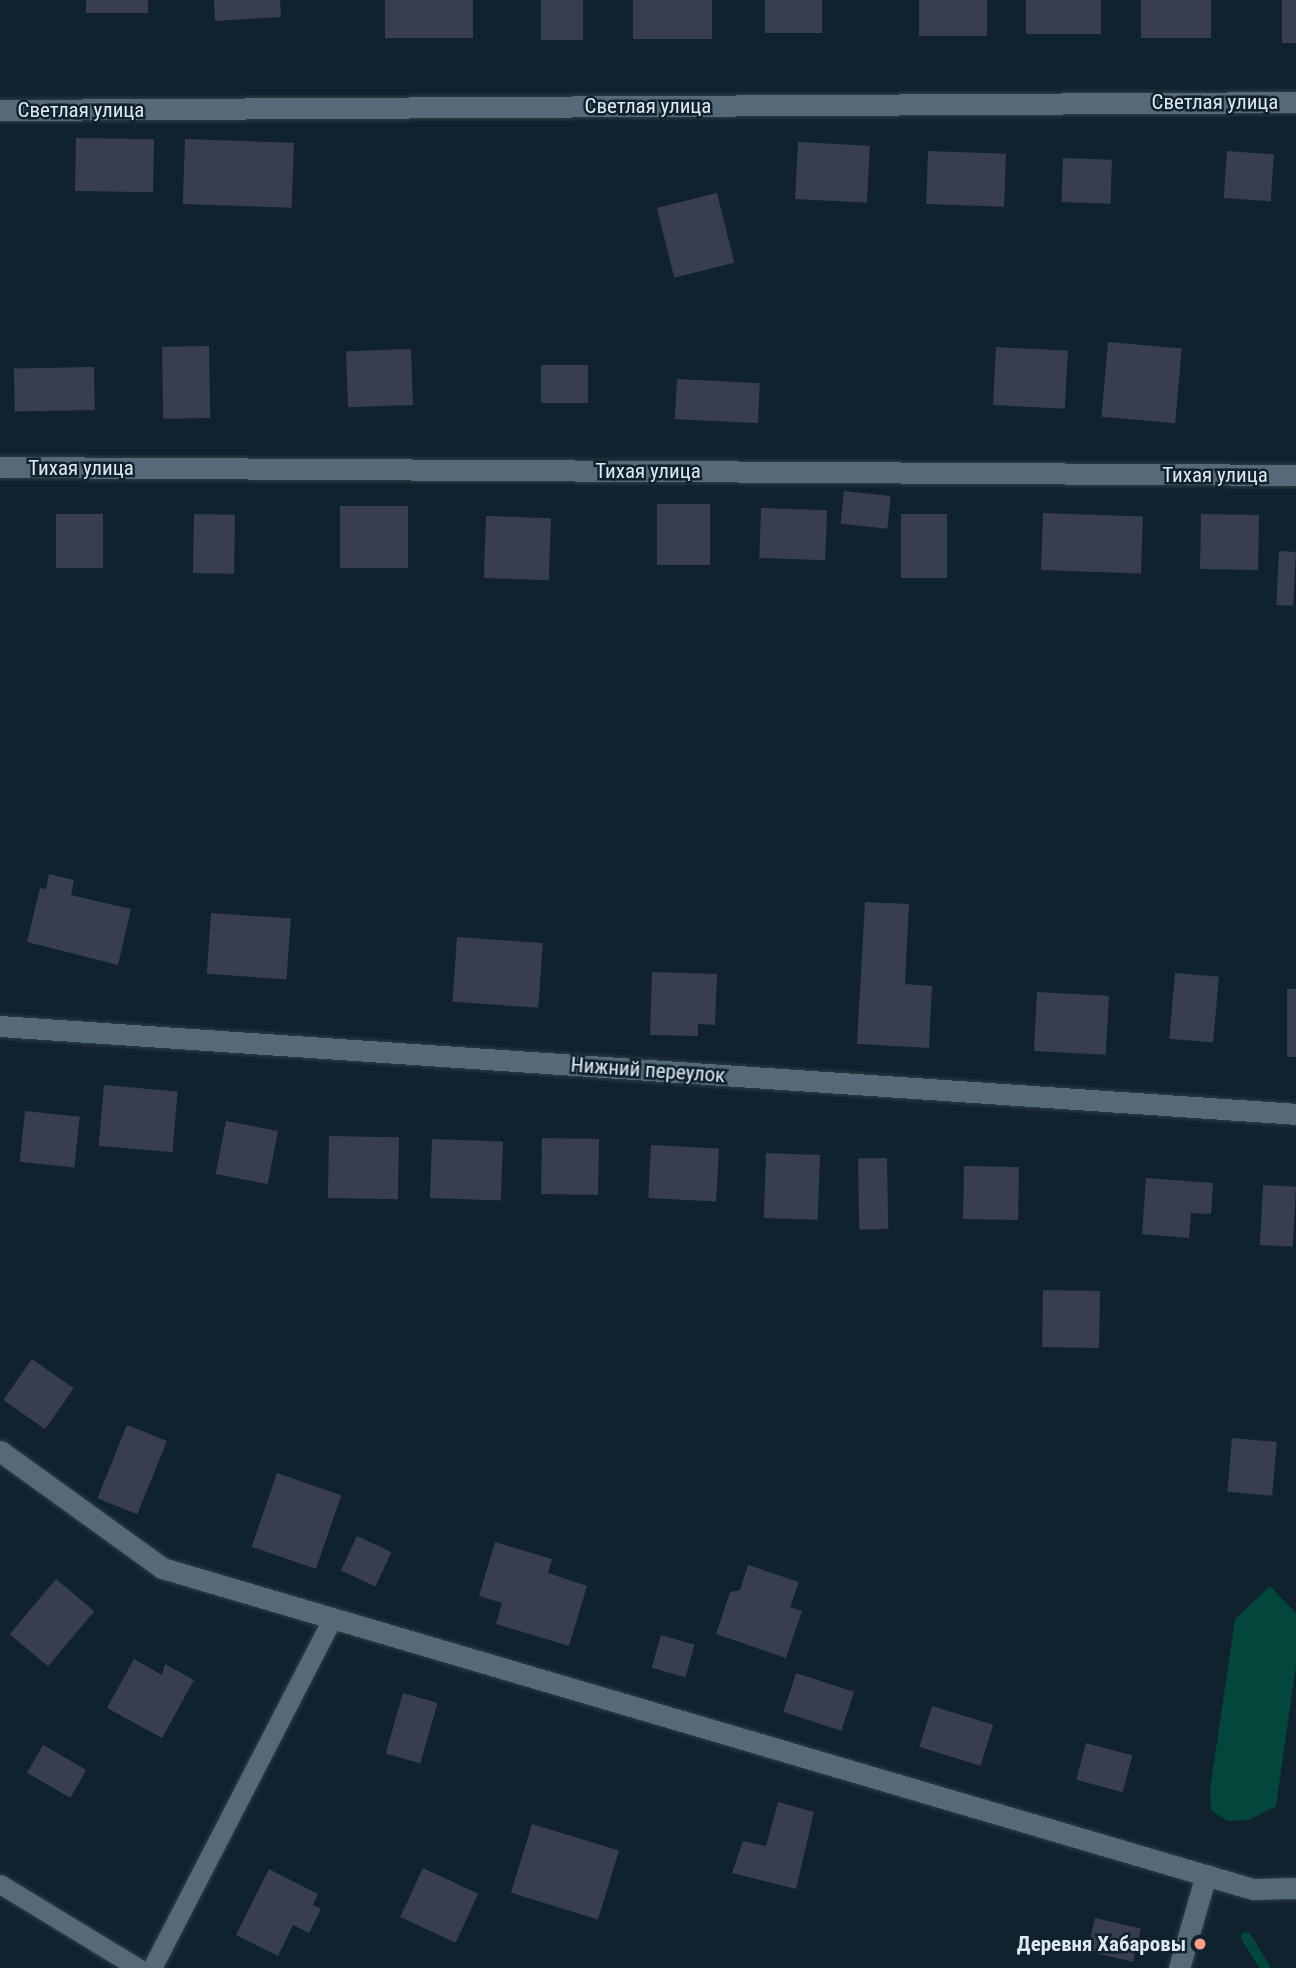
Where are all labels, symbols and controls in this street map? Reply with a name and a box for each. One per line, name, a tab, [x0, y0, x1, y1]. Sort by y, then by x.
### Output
street label: Светлая улица	[1152, 89, 1278, 115]
street label: Светлая улица	[585, 93, 711, 119]
street label: Светлая улица	[18, 97, 144, 123]
street label: Тихая улица	[28, 455, 134, 481]
street label: Тихая улица	[595, 458, 701, 484]
street label: Тихая улица	[1162, 462, 1268, 488]
street label: Нижний переулок	[570, 1052, 726, 1088]
place label: Деревня Хабаровы	[1017, 1931, 1186, 1957]
marker: Деревня Хабаровы	[1192, 1936, 1208, 1952]

